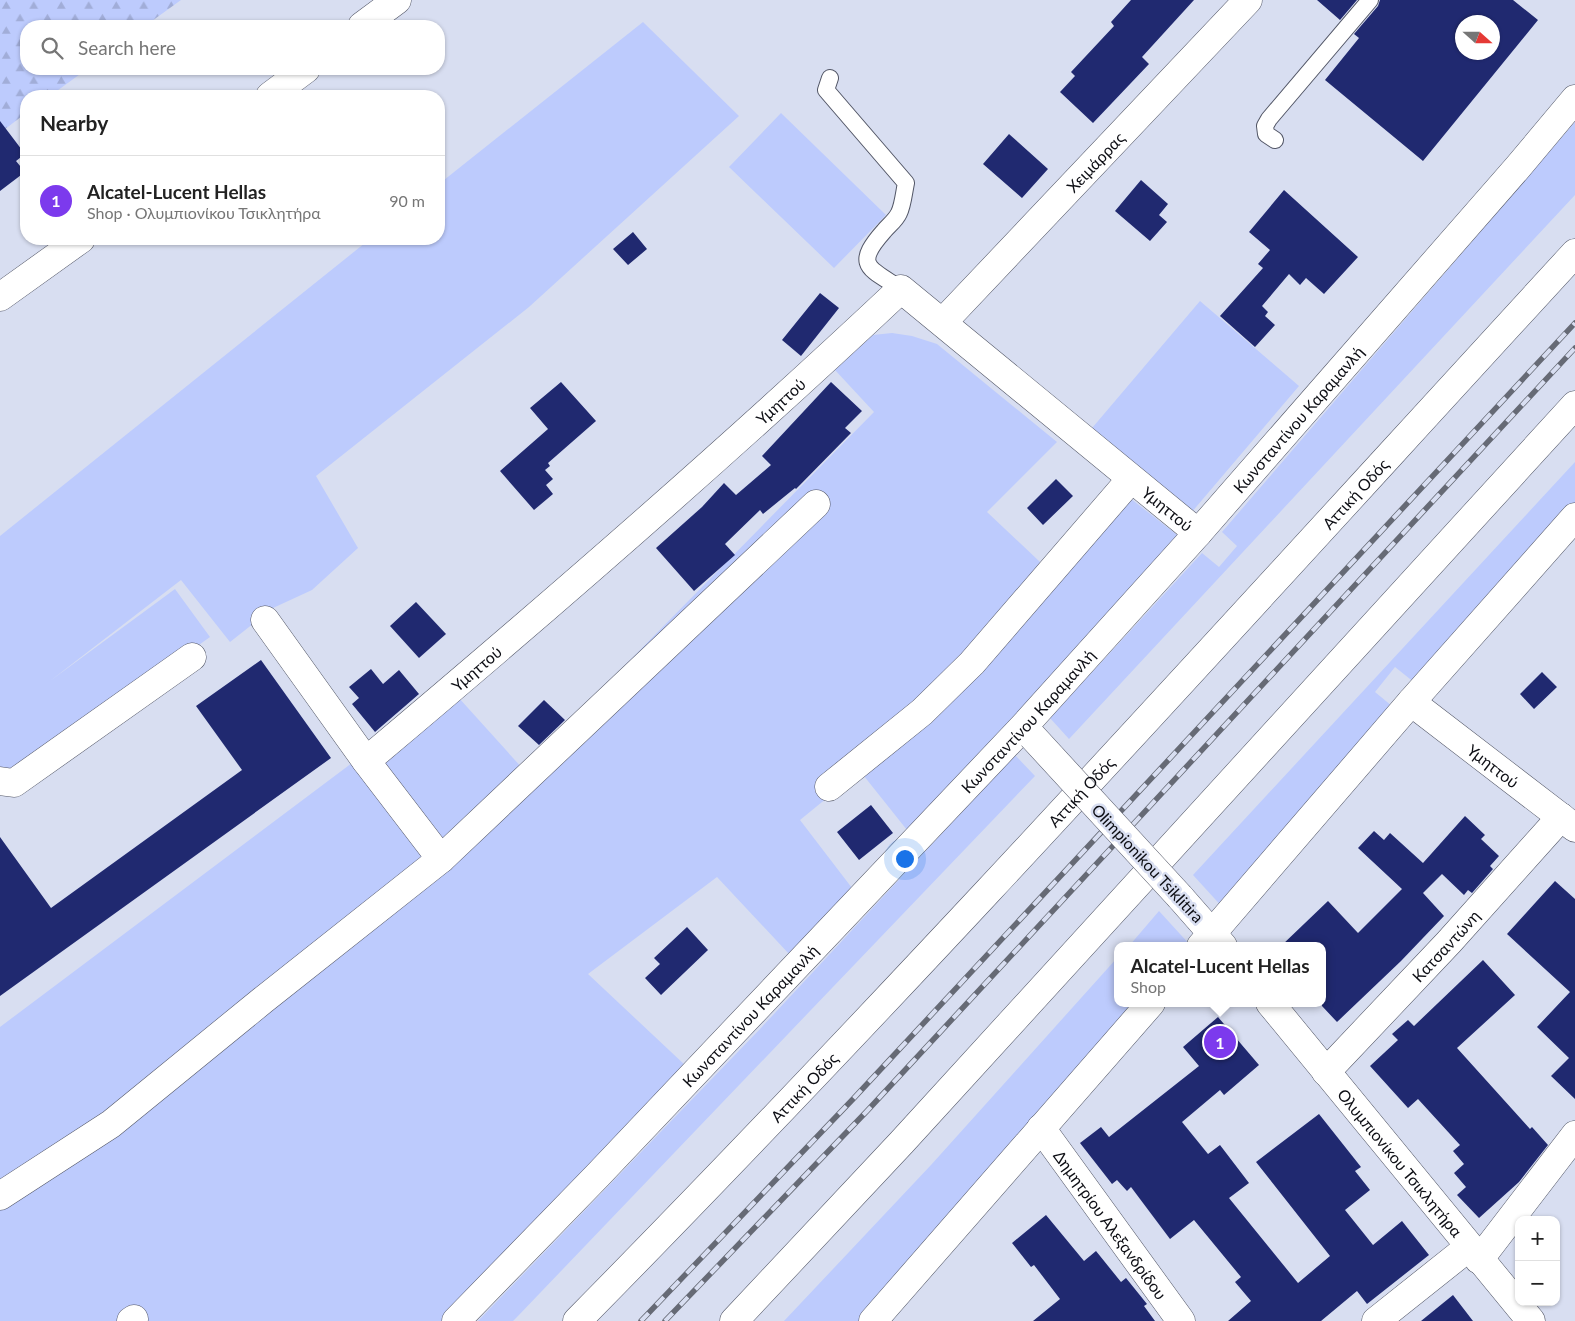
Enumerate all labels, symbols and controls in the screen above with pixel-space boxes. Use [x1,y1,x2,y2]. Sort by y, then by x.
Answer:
north arrow [1455,15,1500,60]
search box [20,20,445,75]
icon: search [38,34,66,62]
text: Search here [78,36,176,59]
text: Nearby [40,110,108,135]
street label: Χειμάρρας [1062,127,1128,195]
text: Alcatel-Lucent Hellas [87,180,266,203]
text: 1 [51,191,61,210]
text: 90 m [389,191,425,210]
text: Shop · Ολυμπιονίκου Τσικλητήρα [87,203,321,222]
street label: Κωνσταντίνου Καραμανλή [1229,342,1367,496]
street label: Υμηττού [752,374,809,428]
street label: Αττική Οδός [1318,454,1392,532]
street label: Υμηττού [1139,482,1197,535]
street label: Υμηττού [447,641,505,695]
street label: Κωνσταντίνου Καραμανλή [957,645,1098,796]
street label: Υμηττού [1464,740,1523,791]
street label: Αττική Οδός [1044,752,1118,830]
street label: Olimpionikou Tsiklitira [1088,800,1208,926]
your location [892,846,918,872]
street label: Κατσαντώνη [1407,906,1483,985]
street label: Κωνσταντίνου Καραμανλή [678,940,821,1090]
popup [1114,942,1326,1007]
text: Alcatel-Lucent Hellas [1130,954,1310,977]
text: Shop [1130,977,1166,996]
pin: 1 [1204,1023,1236,1061]
street label: Αττική Οδός [766,1048,842,1125]
street label: Ολυμπιονίκου Τσικλητήρα [1334,1084,1467,1241]
street label: Δημητρίου Αλεξανδρίδου [1050,1146,1171,1303]
map controls [1515,1216,1560,1306]
button: + [1515,1216,1560,1261]
button: − [1515,1261,1560,1306]

